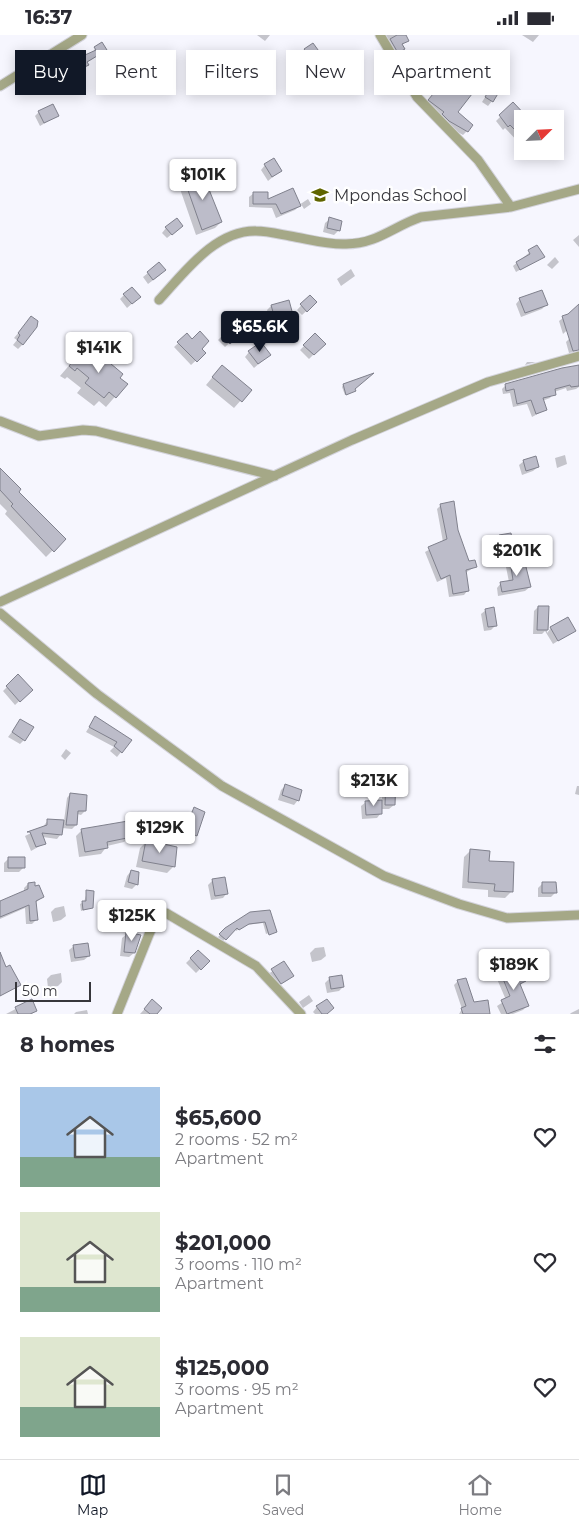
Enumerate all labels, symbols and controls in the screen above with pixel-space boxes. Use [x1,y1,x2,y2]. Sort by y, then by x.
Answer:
text: 16:37 [25,6,72,29]
chip: Buy [15,50,86,95]
chip: Rent [96,50,176,95]
chip: Filters [186,50,276,95]
chip: New [286,50,364,95]
chip: Apartment [374,50,510,95]
north arrow [514,110,564,160]
map controls [514,110,564,160]
pin: $101K [168,159,238,201]
text: $101K [180,165,226,184]
school or university icon: Mpondas School [310,185,330,205]
place label: Mpondas School [334,186,467,205]
pin: $65.6K [219,311,301,353]
text: $65.6K [232,317,288,336]
pin: $141K [64,331,134,374]
text: $141K [76,338,122,357]
pin: $201K [482,535,552,577]
text: $201K [493,541,541,560]
pin: $213K [339,765,409,807]
text: $213K [350,771,398,790]
pin: $129K [125,811,195,854]
text: $129K [136,818,184,837]
pin: $125K [97,899,167,942]
text: $125K [108,906,156,925]
pin: $189K [479,949,549,991]
text: $189K [490,955,538,974]
scale bar [15,979,91,1002]
text: 50 m [22,982,58,1000]
icon: filters [531,1030,559,1058]
text: 8 homes [20,1032,115,1057]
text: $65,600 [175,1105,261,1130]
icon: home [60,1107,120,1167]
icon: heart [531,1123,559,1151]
text: 2 rooms · 52 m² [175,1130,298,1149]
text: Apartment [175,1149,264,1168]
text: $201,000 [175,1230,271,1255]
icon: home [60,1232,120,1292]
icon: heart [531,1248,559,1276]
text: 3 rooms · 110 m² [175,1255,302,1274]
text: Apartment [175,1274,264,1293]
text: $125,000 [175,1355,269,1380]
icon: home [60,1357,120,1417]
icon: heart [531,1373,559,1401]
text: 3 rooms · 95 m² [175,1380,299,1399]
text: Apartment [175,1399,264,1418]
tab: Map [77,1471,108,1519]
tab: Saved [262,1471,304,1519]
tab: Home [458,1471,502,1519]

